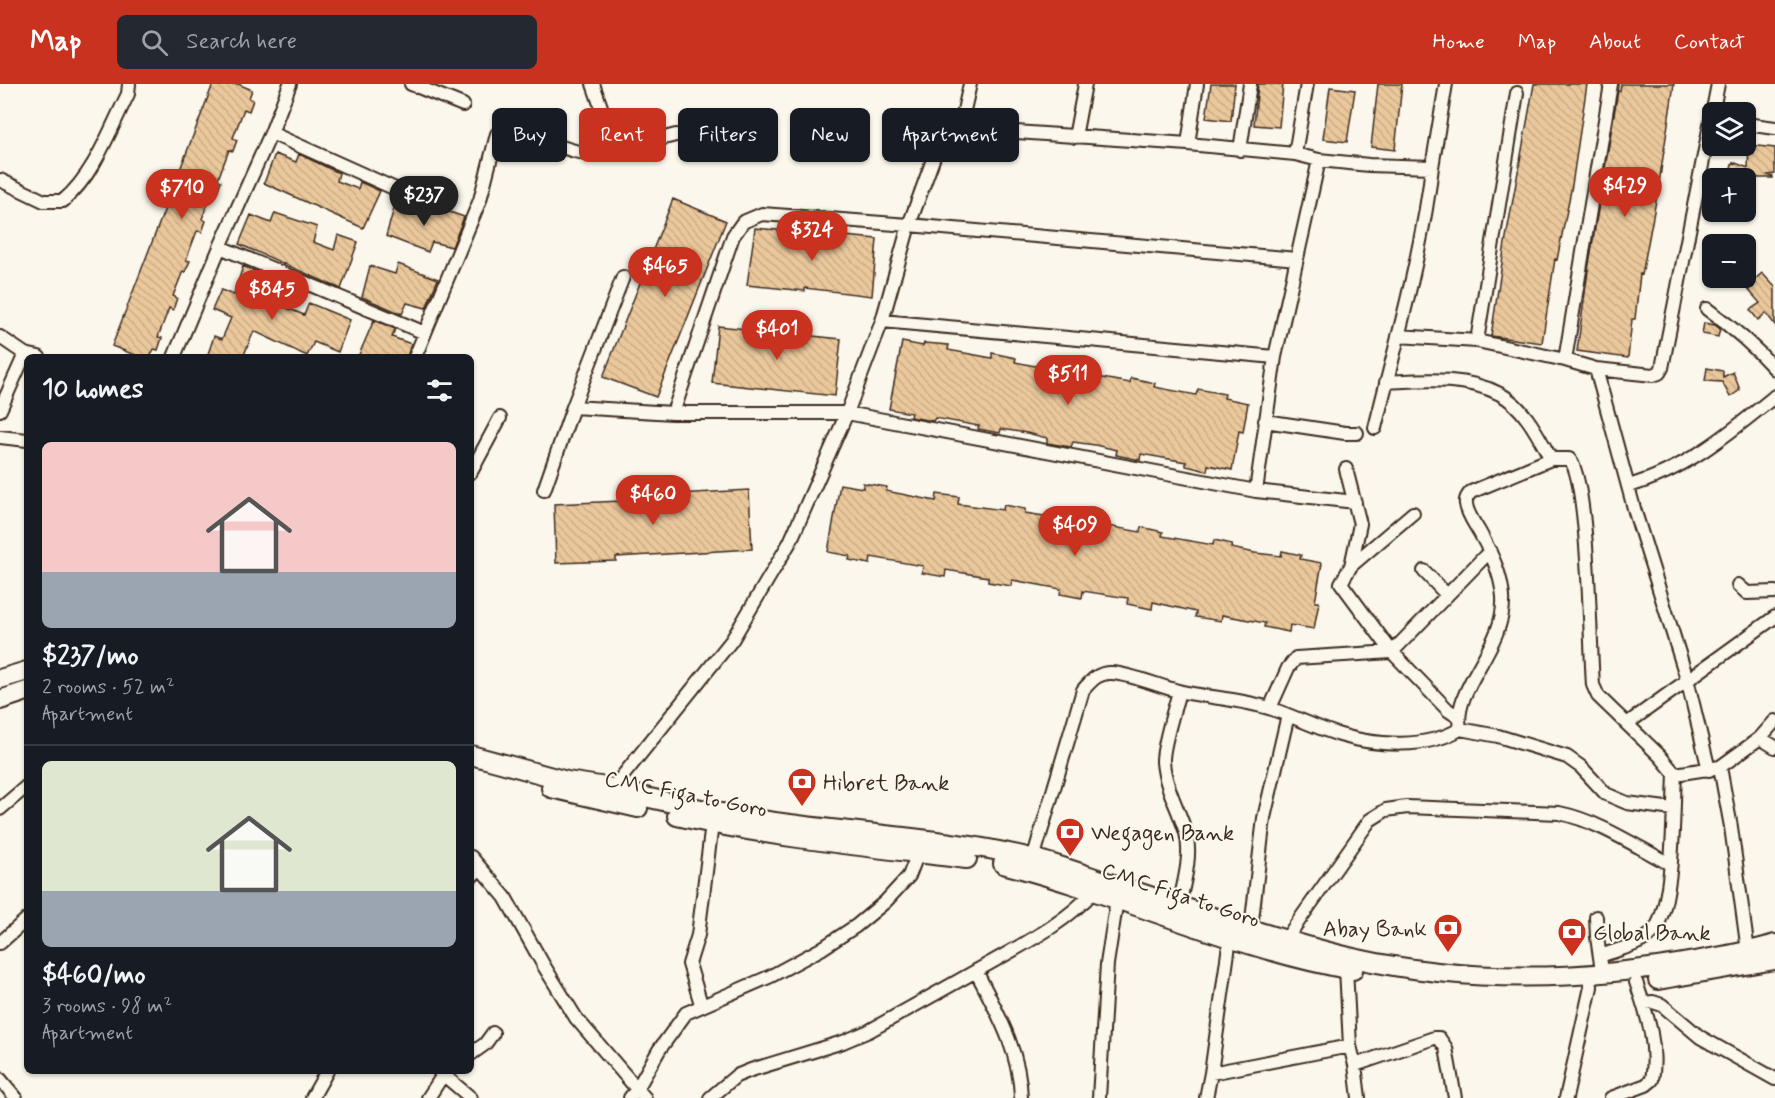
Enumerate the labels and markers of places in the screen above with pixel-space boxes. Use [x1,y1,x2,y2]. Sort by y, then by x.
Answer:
pin: $429 [1589,167,1661,218]
pin: $710 [146,169,218,220]
pin: $237 [388,176,460,227]
pin: $324 [776,211,848,262]
pin: $465 [629,247,701,298]
pin: $845 [236,270,308,321]
pin: $401 [741,310,813,361]
pin: $511 [1032,355,1104,406]
pin: $460 [617,475,689,526]
pin: $409 [1039,506,1111,557]
bank icon: Hibret Bank [786,766,818,808]
place label: Hibret Bank [823,770,949,798]
bank icon: Wegagen Bank [1054,816,1086,858]
place label: Wegagen Bank [1091,820,1234,851]
bank icon: Abay Bank [1432,912,1464,954]
place label: Abay Bank [1323,916,1427,944]
bank icon: Global Bank [1556,916,1588,958]
place label: Global Bank [1593,920,1711,948]

